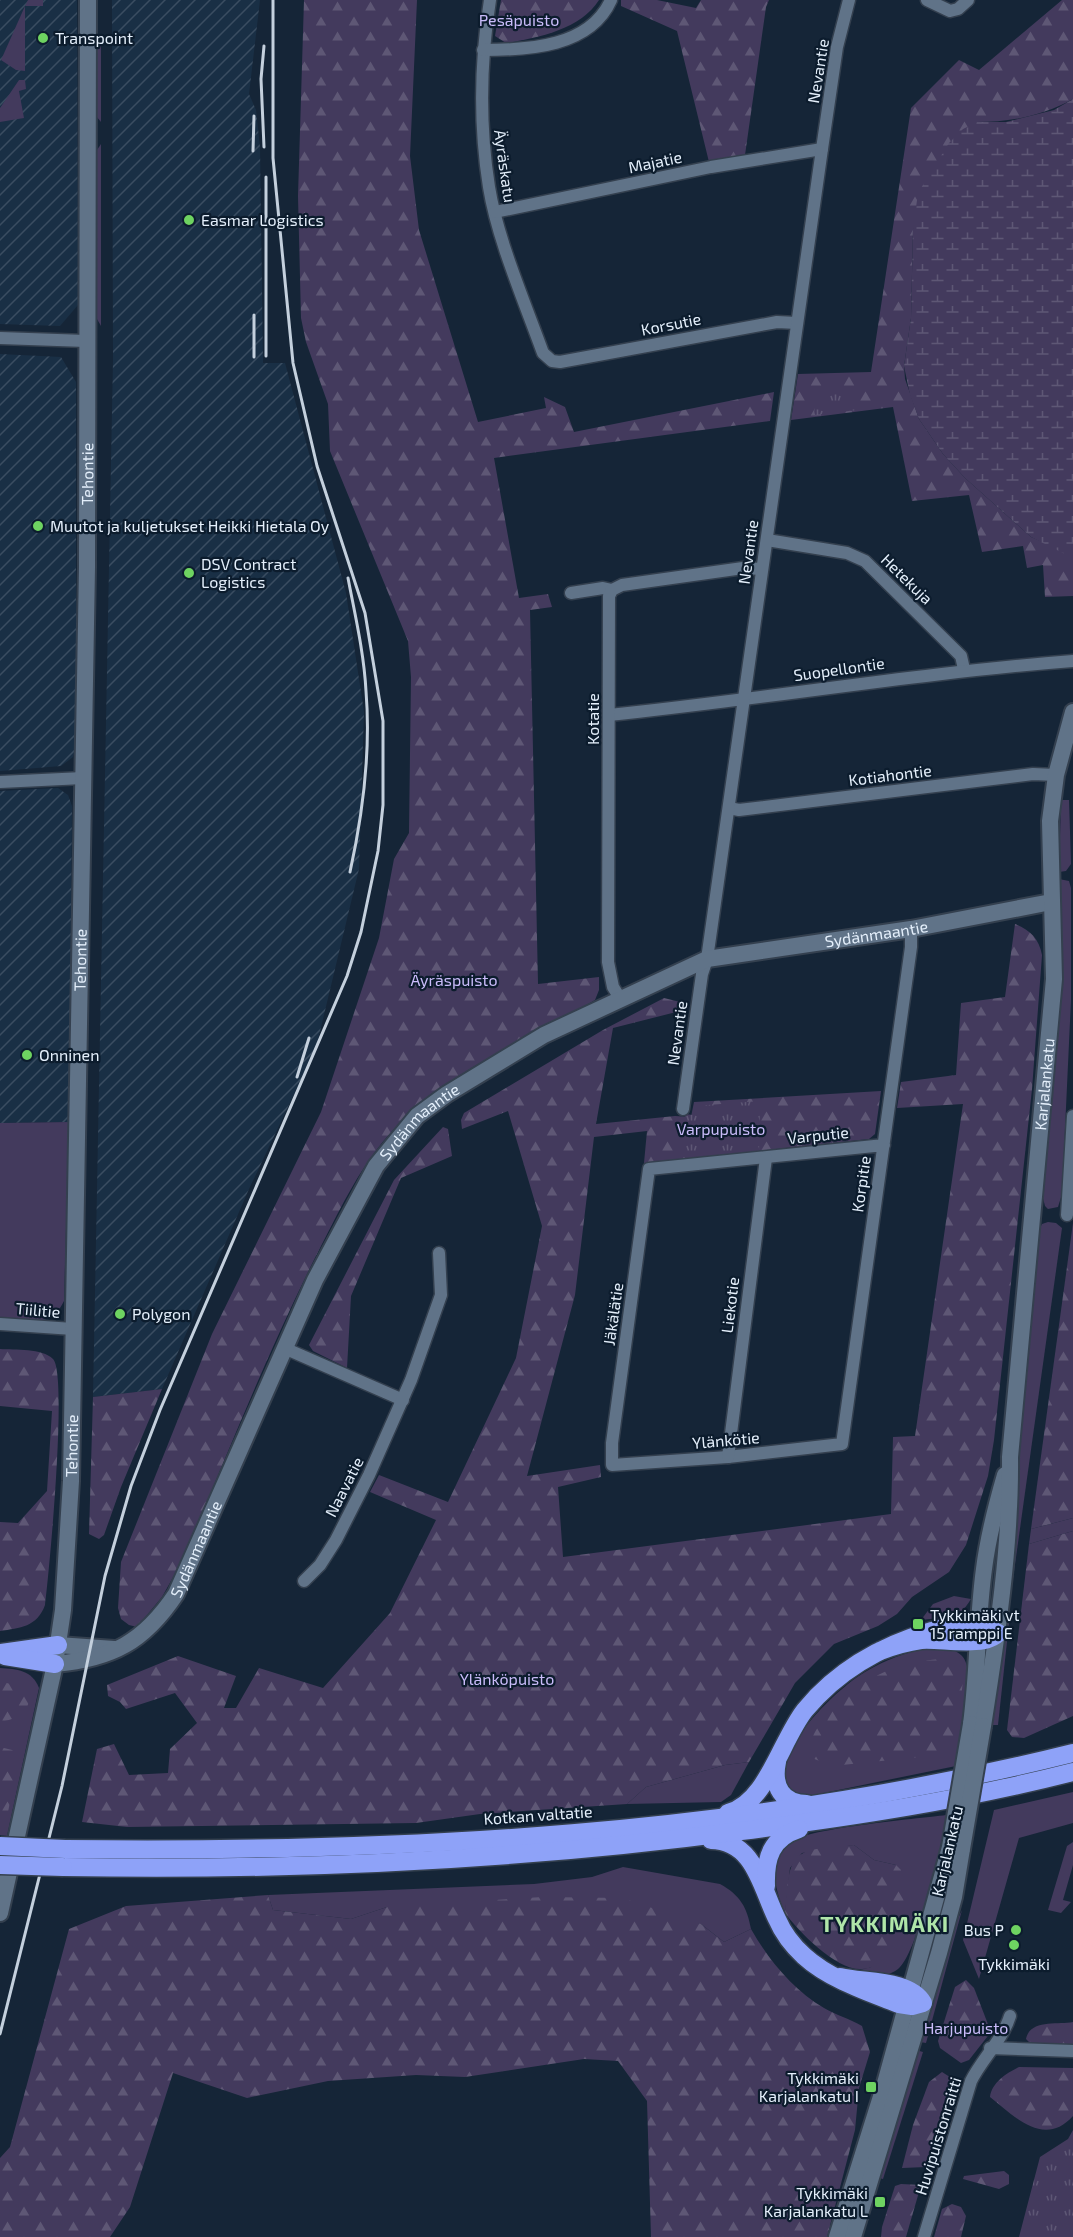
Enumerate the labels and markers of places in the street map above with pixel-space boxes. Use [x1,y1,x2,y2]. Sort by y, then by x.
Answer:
place label: Transpoint [55,28,133,47]
marker: Transpoint [36,31,50,45]
place label: Easmar Logistics [201,210,324,229]
marker: Easmar Logistics [182,213,196,227]
place label: Muutot ja kuljetukset Heikki Hietala Oy [50,516,330,536]
marker: Muutot ja kuljetukset Heikki Hietala Oy [31,519,45,533]
place label: DSV Contract Logistics [201,554,296,591]
marker: DSV Contract Logistics [182,566,196,580]
place label: Onninen [39,1045,99,1064]
marker: Onninen [20,1048,34,1062]
place label: Polygon [132,1304,190,1323]
marker: Polygon [113,1307,127,1321]
place label: Tykkimäki vt 15 ramppi E [930,1605,1020,1642]
marker: Tykkimäki vt 15 ramppi E [911,1617,925,1631]
place label: Bus P [964,1920,1004,1939]
marker: Bus P [1009,1923,1023,1937]
marker: Tykkimäki [1007,1938,1021,1952]
place label: Tykkimäki [978,1954,1050,1973]
place label: Tykkimäki Karjalankatu I [759,2068,859,2106]
marker: Tykkimäki Karjalankatu I [864,2080,878,2094]
place label: Tykkimäki Karjalankatu L [764,2183,868,2221]
marker: Tykkimäki Karjalankatu L [873,2195,887,2209]

